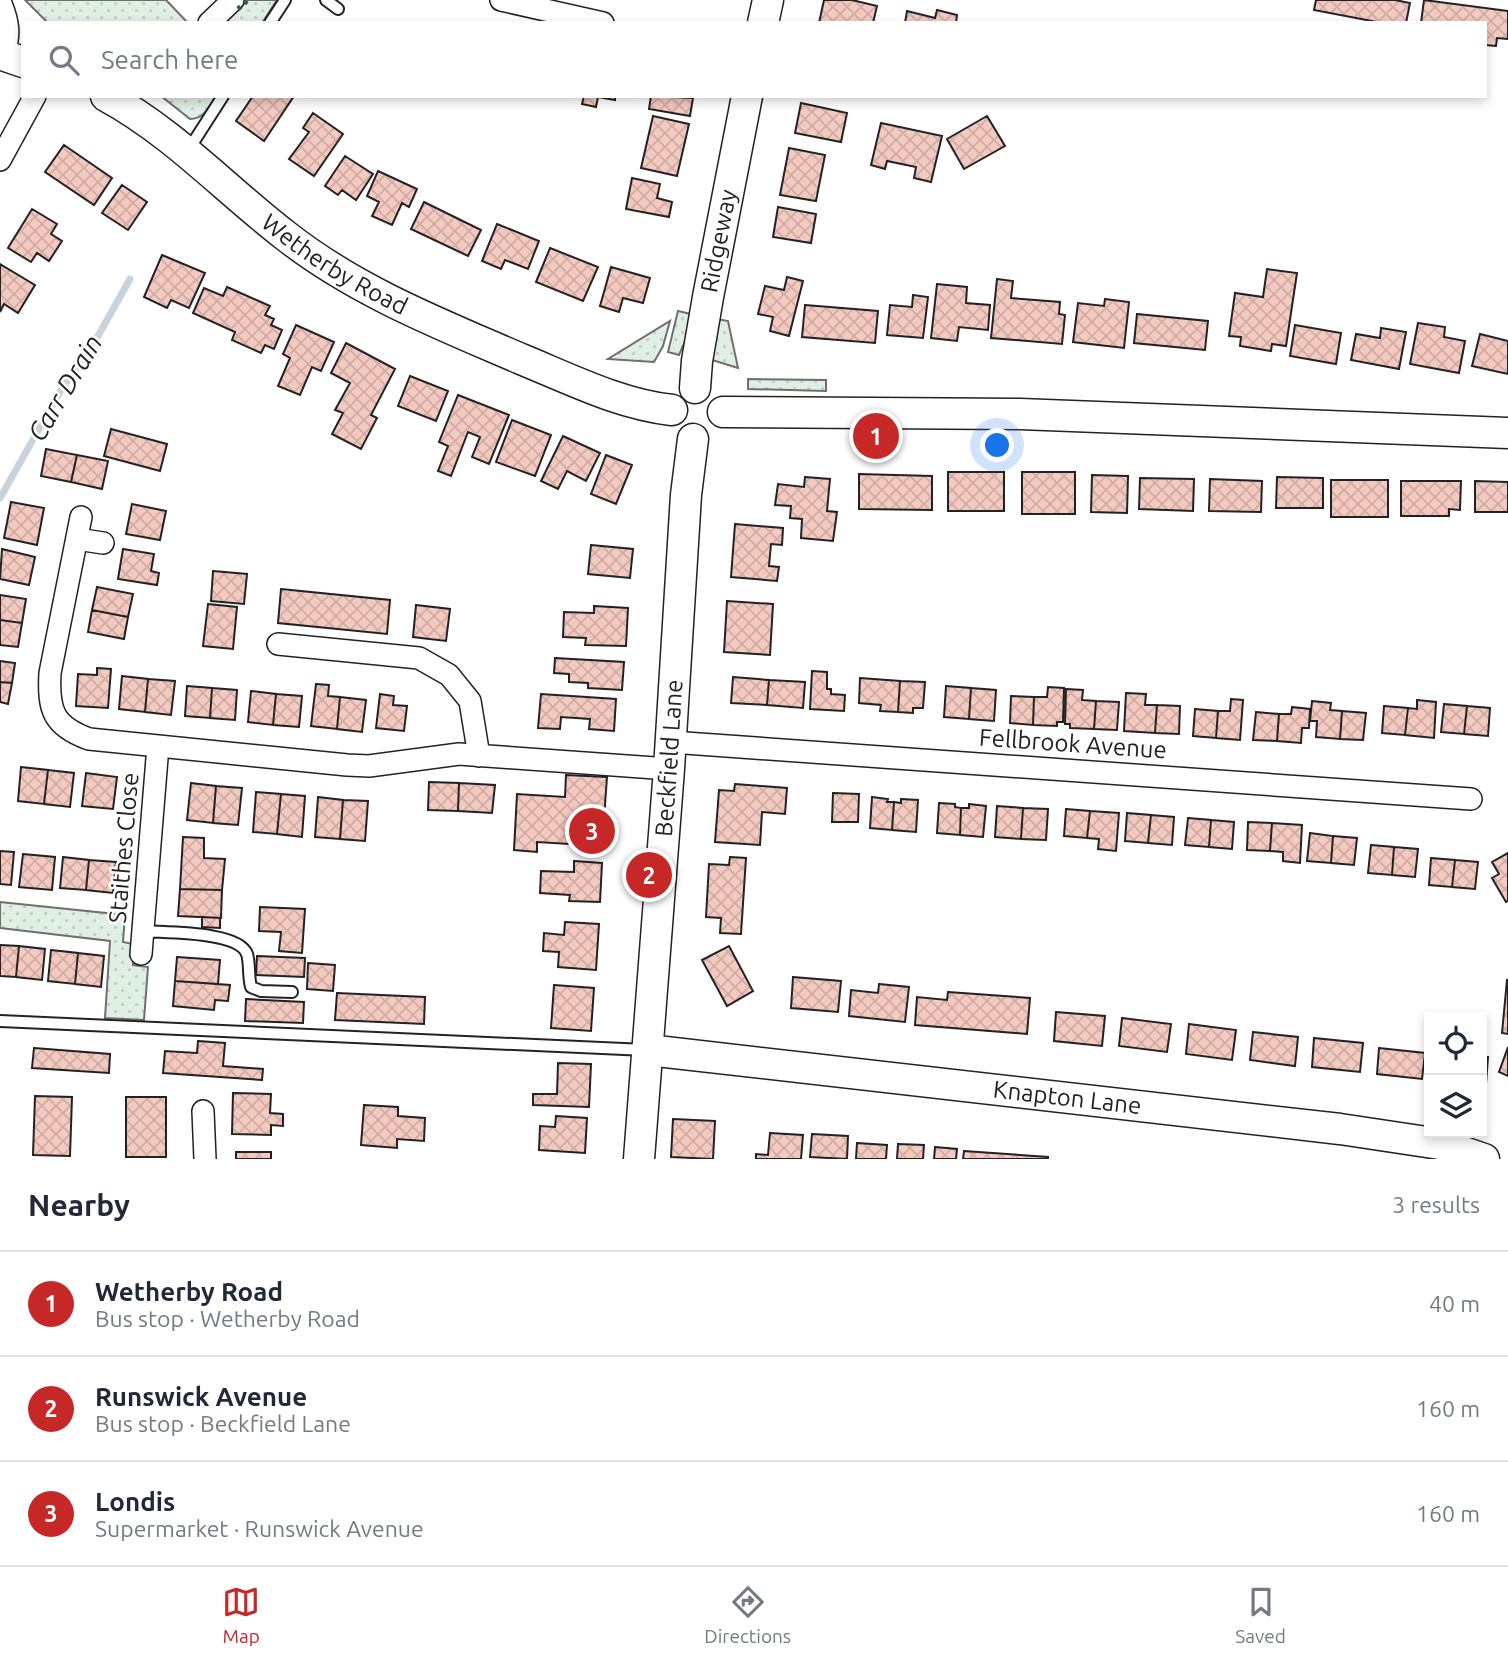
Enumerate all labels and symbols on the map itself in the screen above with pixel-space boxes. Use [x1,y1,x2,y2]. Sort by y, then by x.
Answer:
street label: Ridgeway [695,187,742,295]
street label: Wetherby Road [257,208,412,320]
water label: Carr Drain [22,329,108,446]
pin: 1 [853,410,899,462]
your location [980,428,1014,462]
street label: Beckfield Lane [650,679,688,838]
street label: Fellbrook Avenue [978,723,1168,764]
street label: Staithes Close [103,771,144,924]
pin: 3 [569,805,615,857]
pin: 2 [626,849,672,901]
street label: Knapton Lane [992,1076,1143,1119]

